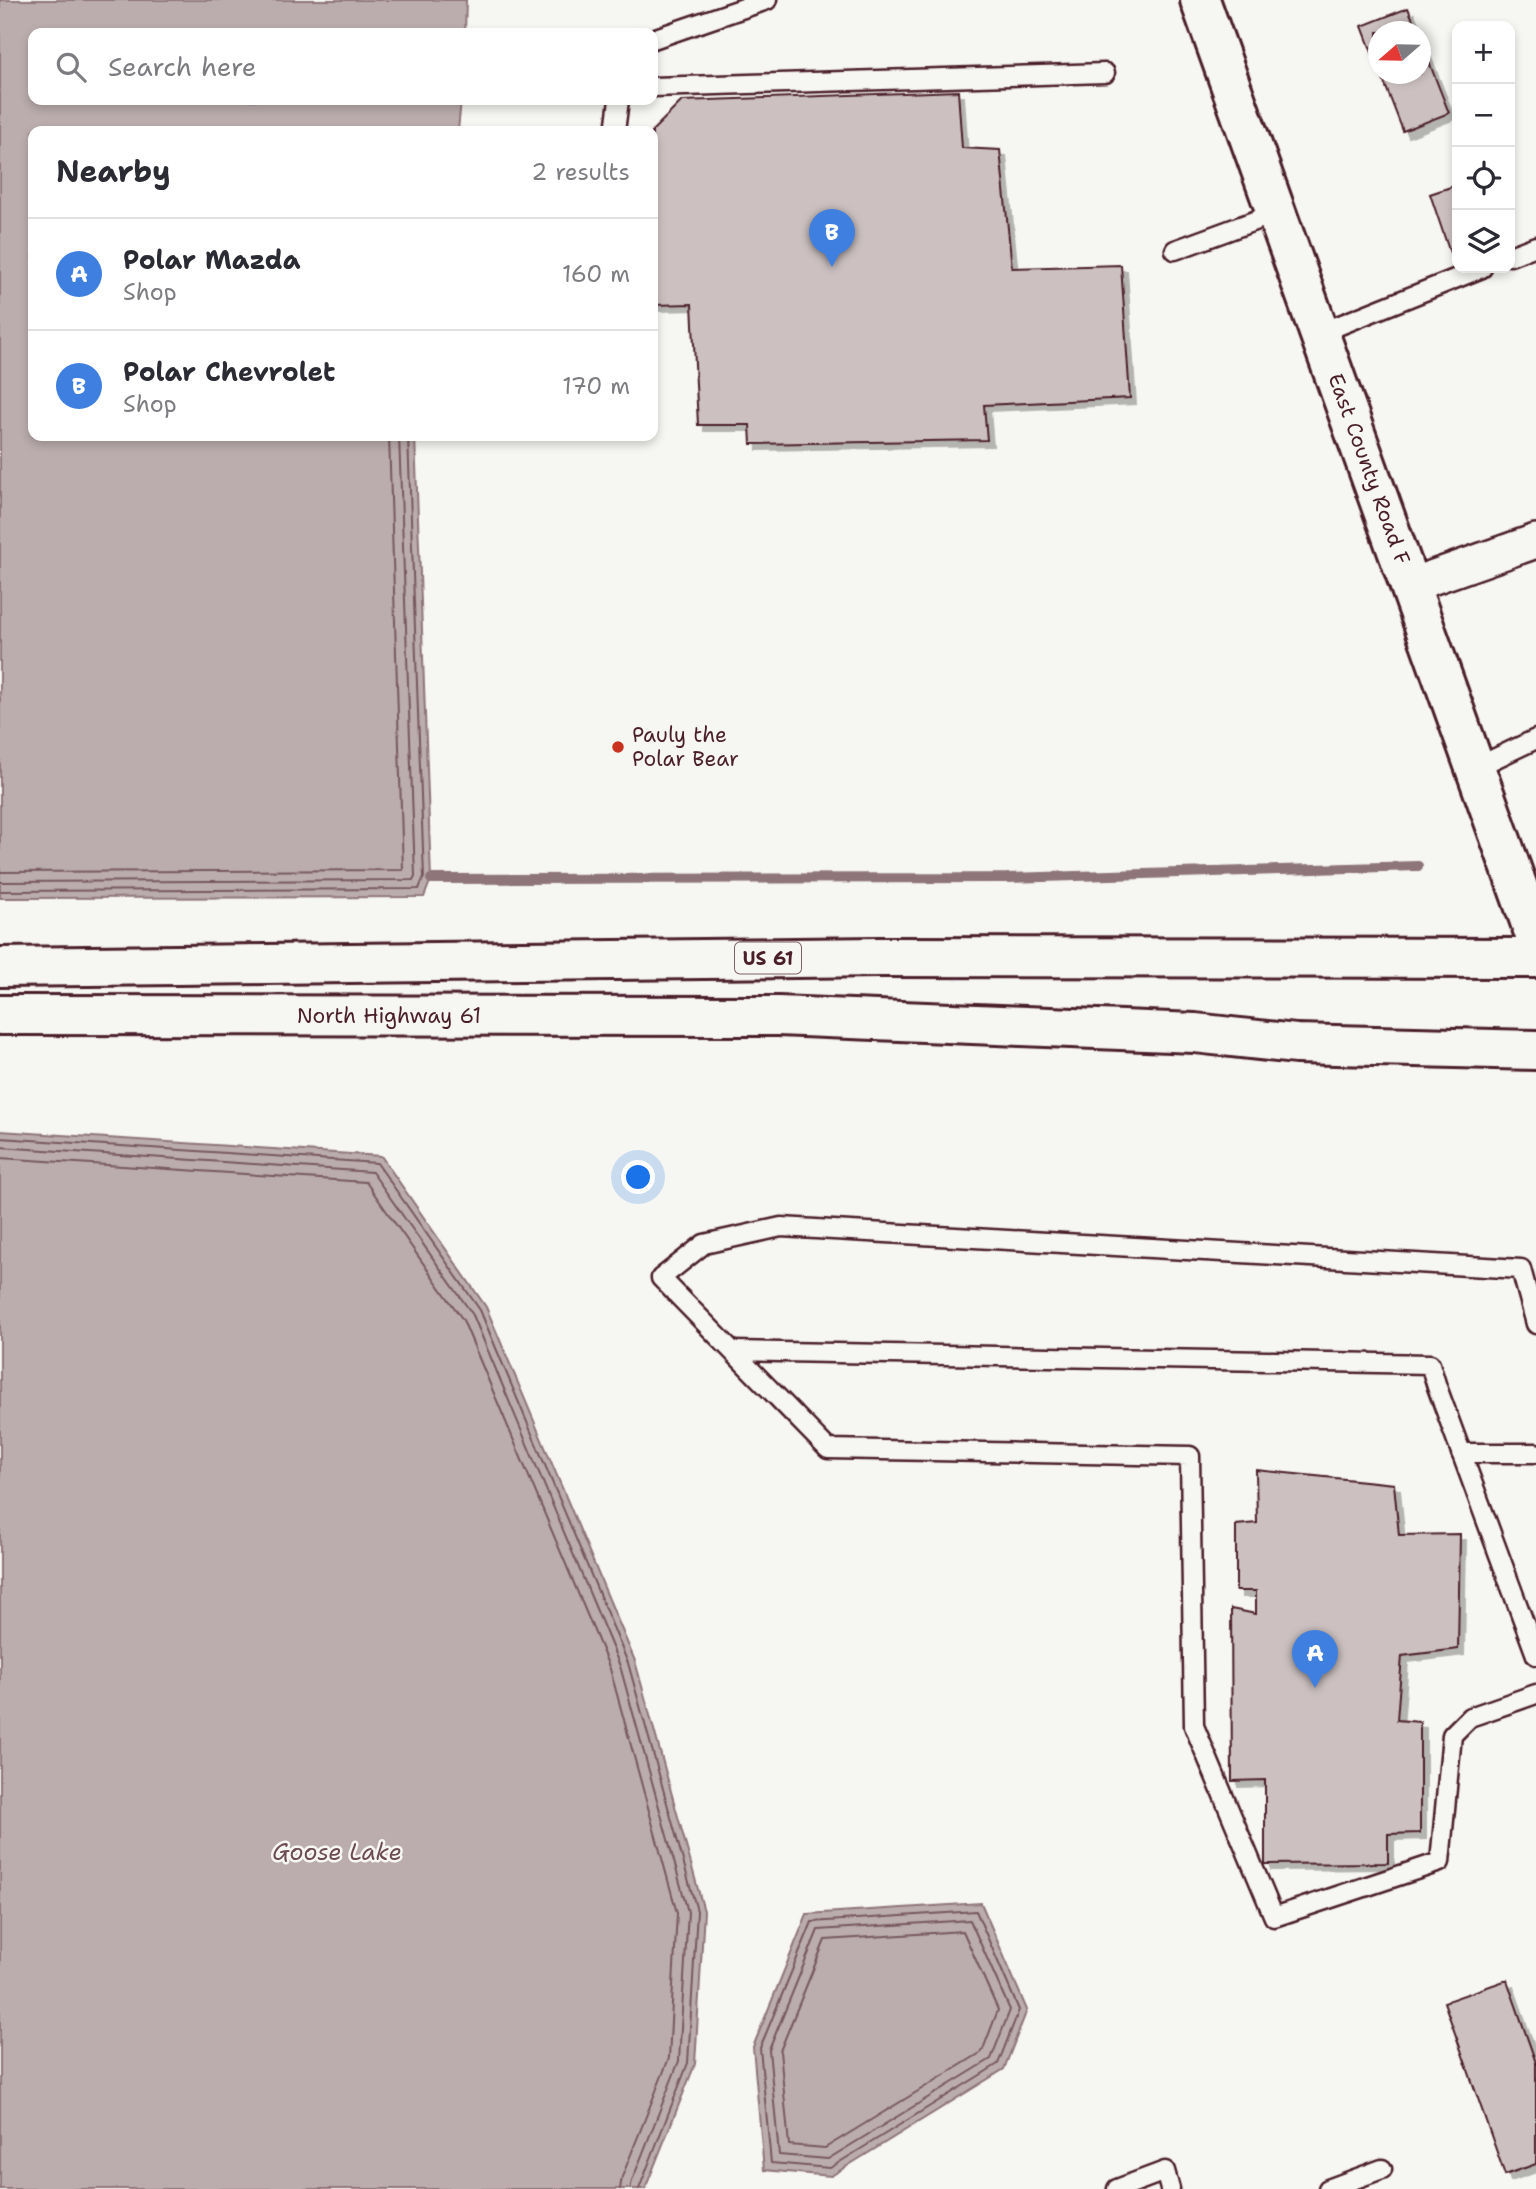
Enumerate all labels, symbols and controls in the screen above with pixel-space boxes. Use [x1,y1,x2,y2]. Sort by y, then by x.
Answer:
north arrow [1368,21,1431,84]
map controls [1452,21,1515,273]
button: + [1452,21,1515,84]
search box [28,28,658,105]
icon: search [52,48,90,86]
text: Search here [108,49,257,84]
button: − [1452,84,1515,147]
button: locate [1452,147,1515,210]
text: Nearby [56,151,171,192]
text: 2 results [531,157,630,187]
pin: B [809,209,855,267]
button: layers [1452,210,1515,273]
text: Polar Mazda [123,242,301,277]
text: A [70,259,88,289]
text: 160 m [562,259,630,289]
text: Shop [123,277,177,307]
text: Polar Chevrolet [123,354,335,389]
street label: East County Road F [1321,369,1417,569]
text: B [72,371,86,401]
text: 170 m [562,371,630,401]
text: Shop [123,389,177,419]
place label: Pauly the Polar Bear [632,721,739,773]
marker: Pauly the Polar Bear [610,739,626,755]
road number: US 61 [735,942,801,974]
street label: North Highway 61 [297,1002,481,1030]
your location [621,1160,655,1194]
pin: A [1292,1630,1338,1688]
water label: Goose Lake [272,1837,402,1867]

